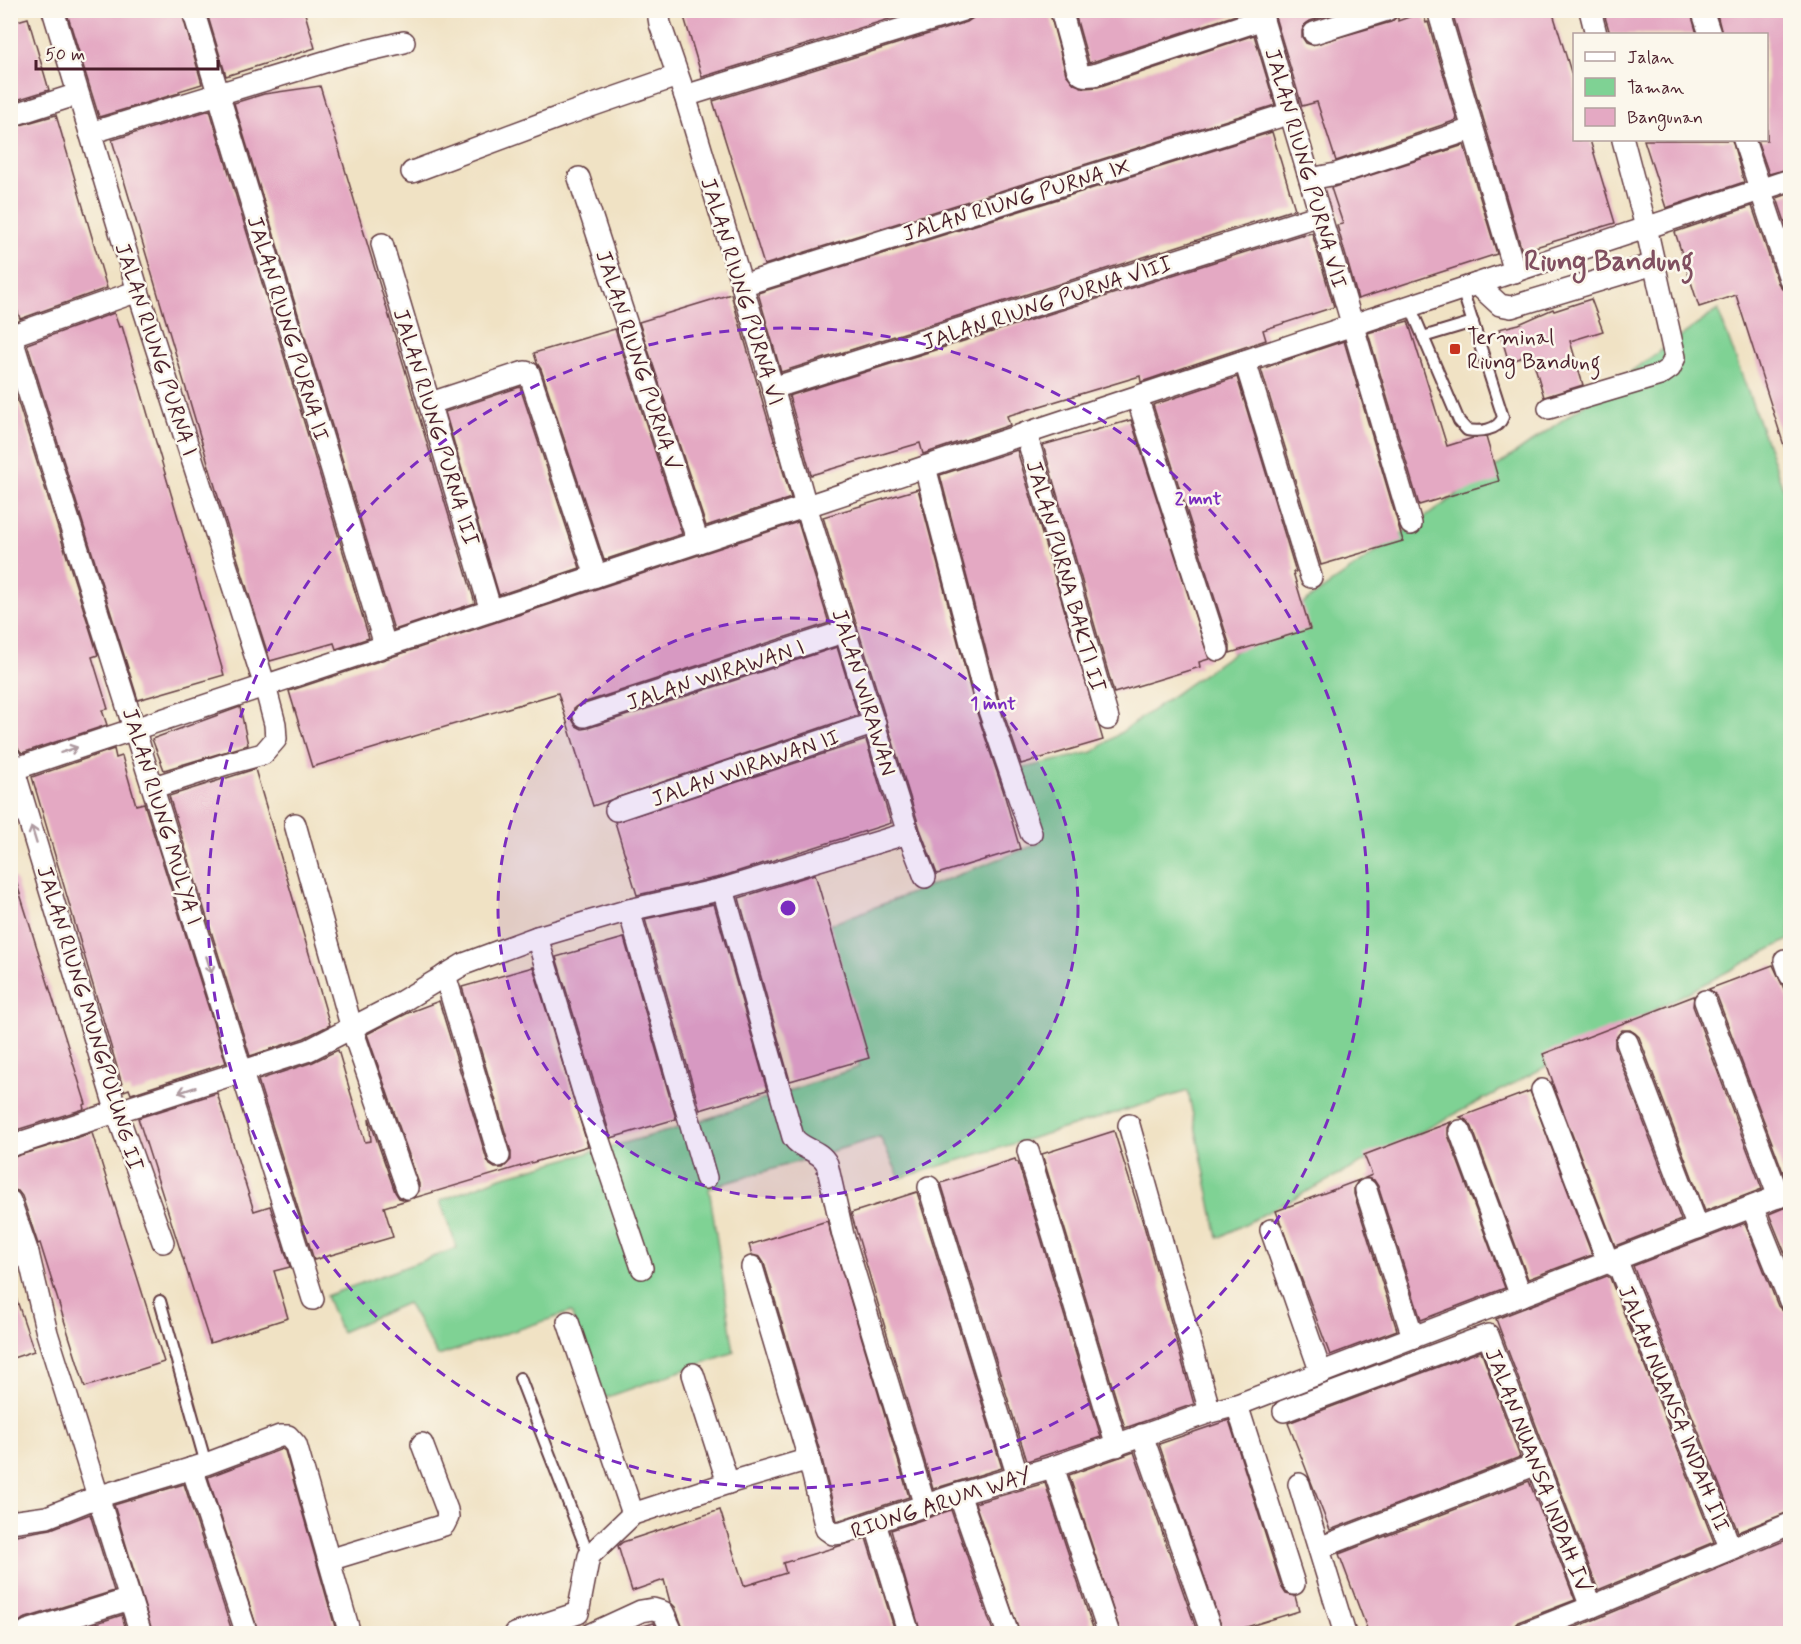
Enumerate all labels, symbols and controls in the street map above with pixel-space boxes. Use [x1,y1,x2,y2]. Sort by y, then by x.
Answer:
scale bar [36,33,218,71]
legend [1573,33,1768,141]
text: 50 m [45,43,85,67]
street label: JALAN RIUNG PURNA VII [1257,45,1353,292]
text: Jalan [1627,46,1674,70]
text: Taman [1627,76,1684,100]
text: Bangunan [1627,106,1703,131]
street label: JALAN RIUNG PURNA IX [899,153,1134,249]
street label: JALAN RIUNG PURNA VI [693,174,789,409]
street label: JALAN RIUNG PURNA II [239,213,335,445]
street label: JALAN RIUNG PURNA I [107,240,203,460]
district label: Riung Bandung [1524,244,1694,284]
street label: JALAN RIUNG PURNA V [588,247,686,474]
street label: JALAN RIUNG PURNA VIII [919,250,1176,358]
street label: JALAN RIUNG PURNA III [386,305,485,550]
place label: Terminal Riung Bandung [1467,324,1600,380]
marker: Terminal Riung Bandung [1448,342,1462,356]
street label: JALAN PURNA BAKTI II [1019,458,1112,696]
text: 2 mnt [1175,487,1222,511]
street label: JALAN WIRAWAN [824,606,902,779]
street label: JALAN WIRAWAN I [623,634,808,718]
text: 1 mnt [970,692,1016,716]
street label: JALAN RIUNG MULYA I [115,705,207,929]
street label: JALAN WIRAWAN II [648,724,843,814]
one-way arrow [60,744,78,755]
one-way arrow [28,826,39,845]
street label: JALAN RIUNG MUNGPULUNG II [29,863,149,1175]
centre of rings [778,898,798,918]
one-way arrow [204,955,215,974]
one-way arrow [178,1086,197,1097]
street label: JALAN NUANSA INDAH III [1611,1282,1735,1536]
street label: JALAN NUANSA INDAH IV [1478,1345,1597,1597]
street label: RIUNG ARUM WAY [848,1461,1036,1546]

